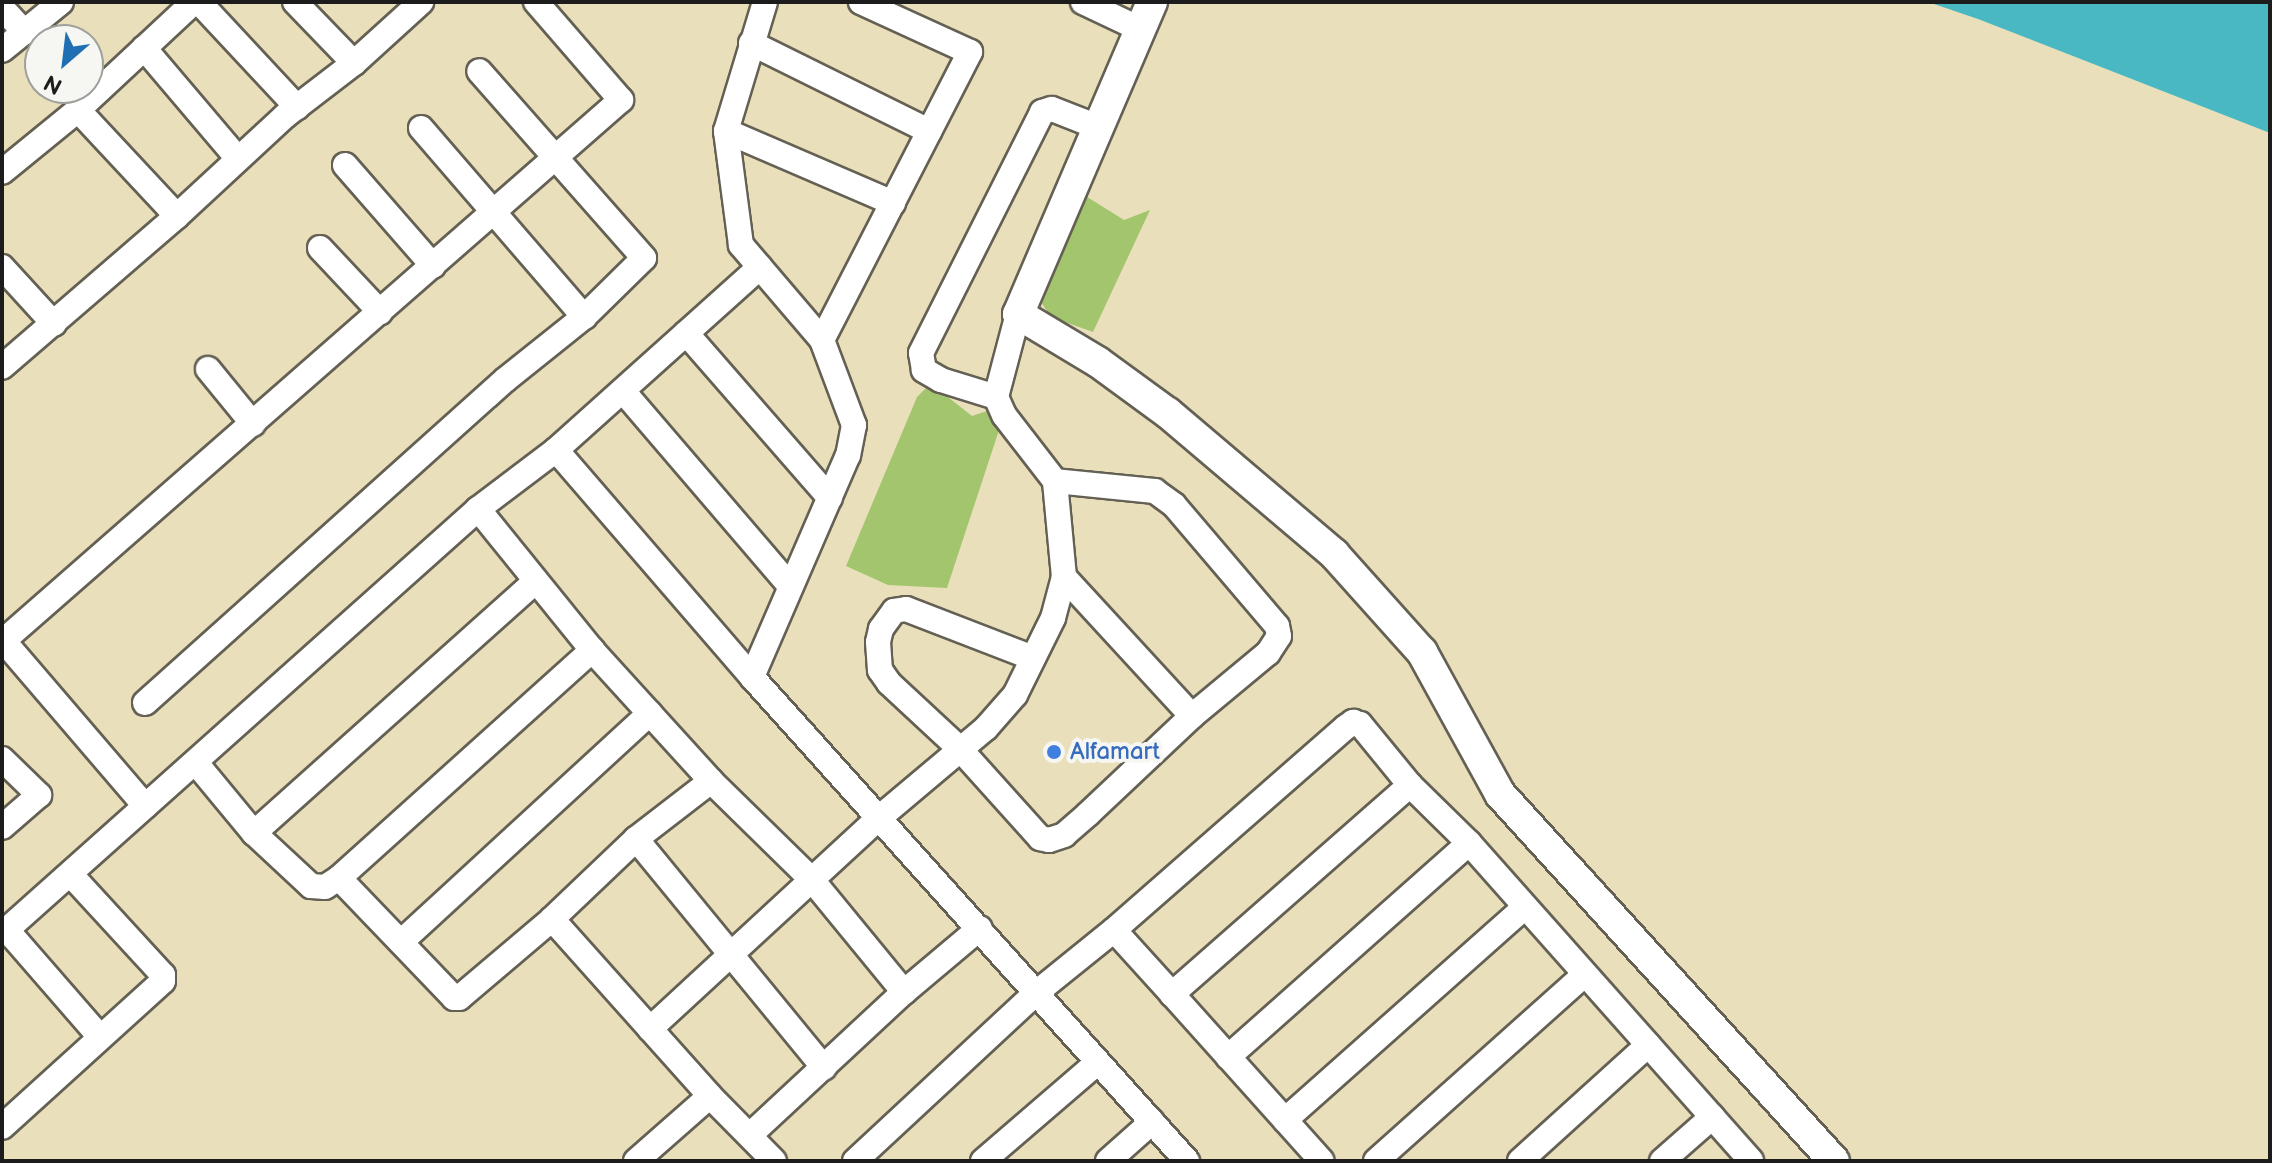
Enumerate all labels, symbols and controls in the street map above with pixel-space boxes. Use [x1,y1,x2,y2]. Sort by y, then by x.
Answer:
north arrow [24,24,104,104]
text: N [40,68,67,100]
place label: Alfamart [1070,738,1160,766]
marker: Alfamart [1045,743,1063,761]

